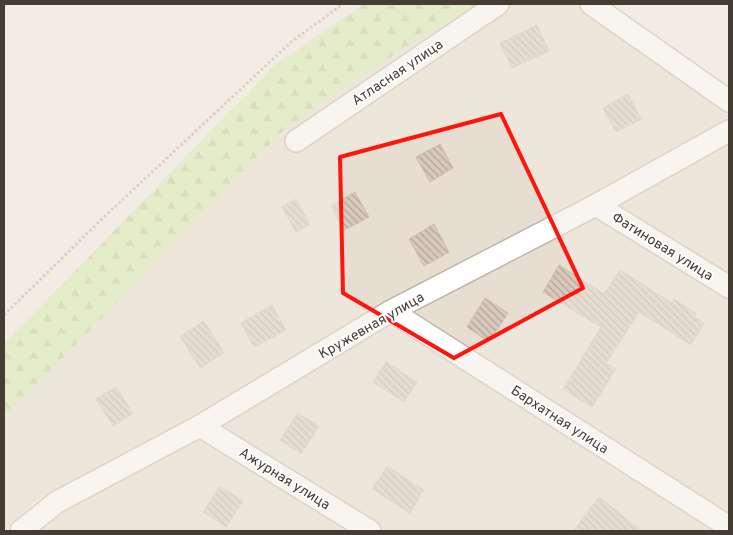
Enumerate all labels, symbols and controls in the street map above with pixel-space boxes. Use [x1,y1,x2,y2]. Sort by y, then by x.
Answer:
street label: Атласная улица [349,37,447,110]
street label: Фатиновая улица [608,209,716,285]
street label: Кружевная улица [316,289,428,363]
street label: Бархатная улица [507,382,611,458]
street label: Ажурная улица [236,444,333,514]

